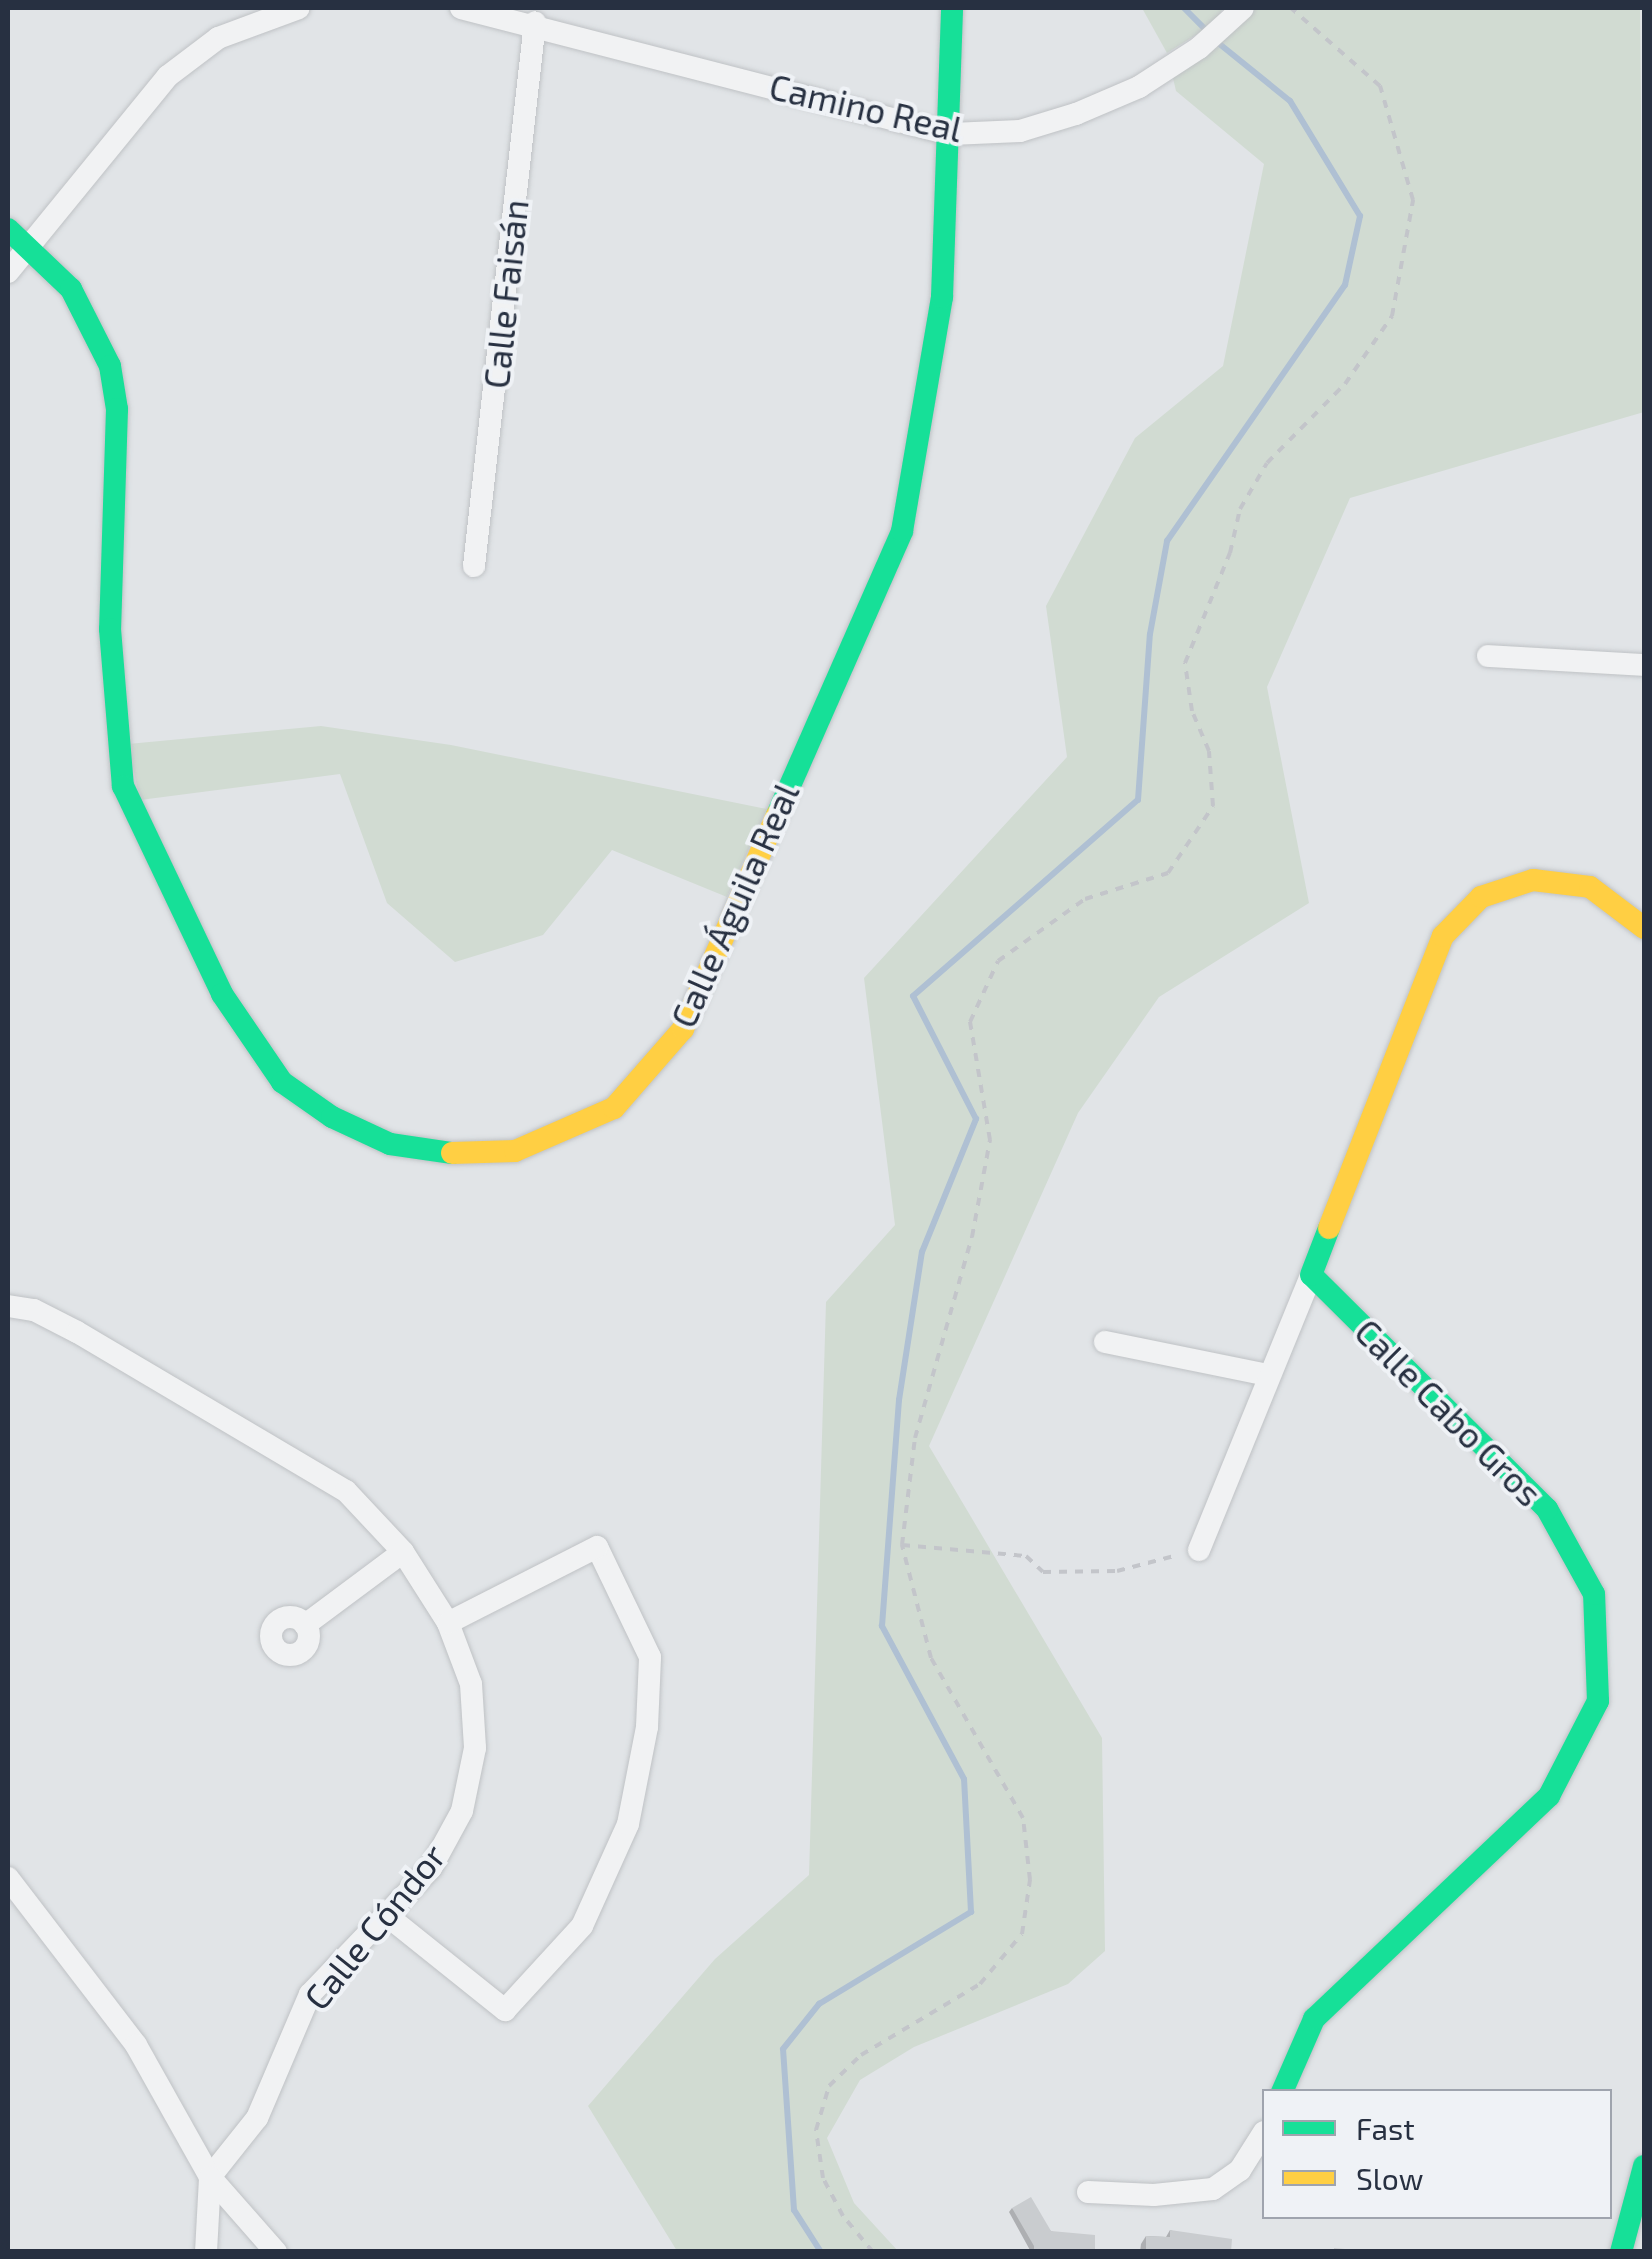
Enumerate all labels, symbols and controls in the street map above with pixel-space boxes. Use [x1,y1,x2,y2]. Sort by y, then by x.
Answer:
street label: Camino Real [766,64,966,150]
street label: Calle Faisán [474,197,536,391]
street label: Calle Águila Real [661,776,807,1034]
street label: Calle Cabo Gros [1347,1310,1551,1514]
street label: Calle Cóndor [295,1835,453,2017]
legend [1262,2089,1612,2219]
text: Fast [1356,2110,1415,2146]
text: Slow [1356,2160,1423,2196]

